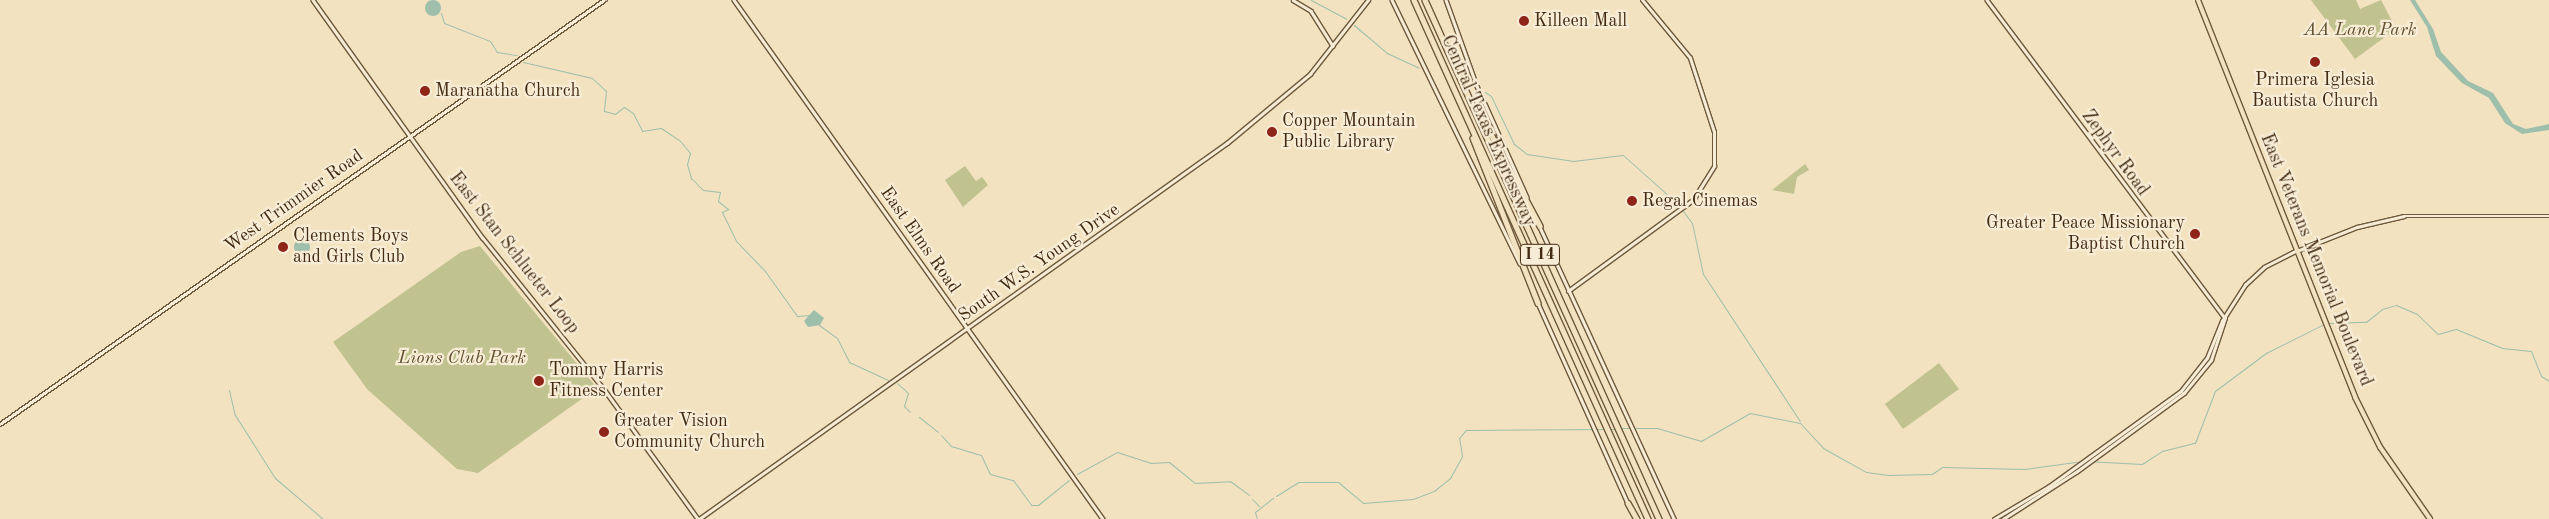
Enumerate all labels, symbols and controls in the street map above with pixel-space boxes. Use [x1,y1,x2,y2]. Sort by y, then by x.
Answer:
place label: Killeen Mall [1534,10,1627,32]
marker: Killeen Mall [1518,15,1530,27]
park label: AA Lane Park [2303,19,2417,41]
street label: Central Texas Expressway [1436,32,1540,230]
marker: Primera Iglesia Bautista Church [2309,56,2321,68]
place label: Primera Iglesia Bautista Church [2252,70,2378,112]
place label: Maranatha Church [435,80,580,102]
marker: Maranatha Church [419,85,431,97]
street label: Zephyr Road [2077,106,2153,200]
place label: Copper Mountain Public Library [1282,111,1415,154]
marker: Copper Mountain Public Library [1266,126,1278,138]
street label: East Veterans Memorial Boulevard [2255,130,2377,390]
street label: West Trimmier Road [221,145,367,257]
street label: East Stan Schlueter Loop [444,168,584,338]
street label: East Elms Road [875,183,965,297]
place label: Regal Cinemas [1642,190,1758,212]
marker: Regal Cinemas [1626,195,1638,207]
street label: South W.S. Young Drive [954,199,1124,327]
place label: Greater Peace Missionary Baptist Church [1986,213,2185,255]
place label: Clements Boys and Girls Club [293,226,408,268]
marker: Greater Peace Missionary Baptist Church [2189,228,2201,240]
marker: Clements Boys and Girls Club [277,241,289,253]
road number: I 14 [1519,242,1561,268]
park label: Lions Club Park [398,347,526,369]
place label: Tommy Harris Fitness Center [549,360,663,402]
marker: Tommy Harris Fitness Center [533,375,545,387]
place label: Greater Vision Community Church [614,411,765,454]
marker: Greater Vision Community Church [598,426,610,438]

